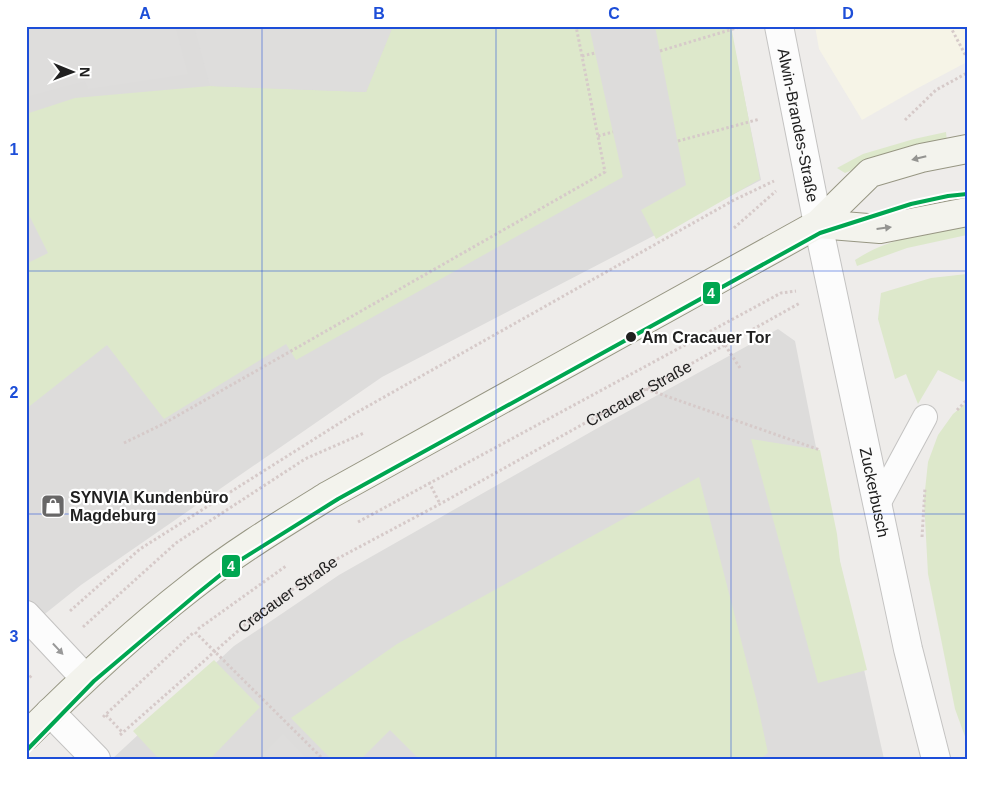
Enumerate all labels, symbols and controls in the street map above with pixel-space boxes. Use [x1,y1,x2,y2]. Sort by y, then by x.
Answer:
text: A [139,5,151,22]
text: B [373,5,385,22]
text: C [608,5,620,22]
text: D [842,5,854,22]
street label: Alwin-Brandes-Straße [775,47,822,204]
north arrow [48,48,98,98]
text: N [77,67,93,77]
text: 1 [10,141,19,158]
one-way arrow [911,155,926,163]
one-way arrow [876,224,892,232]
line badge: 4 [702,281,721,305]
text: 4 [707,285,715,301]
place label: Am Cracauer Tor [642,329,771,346]
marker: Am Cracauer Tor [624,330,638,344]
street label: Cracauer Straße [583,357,694,429]
text: 2 [10,384,19,401]
street label: Zuckerbusch [857,446,893,539]
place label: SYNVIA Kundenbüro Magdeburg [70,489,229,524]
shop icon: SYNVIA Kundenbüro Magdeburg [40,493,66,519]
street label: Cracauer Straße [234,552,340,636]
line badge: 4 [221,554,241,578]
text: 4 [227,558,235,574]
text: 3 [10,628,19,645]
one-way arrow [52,642,64,654]

